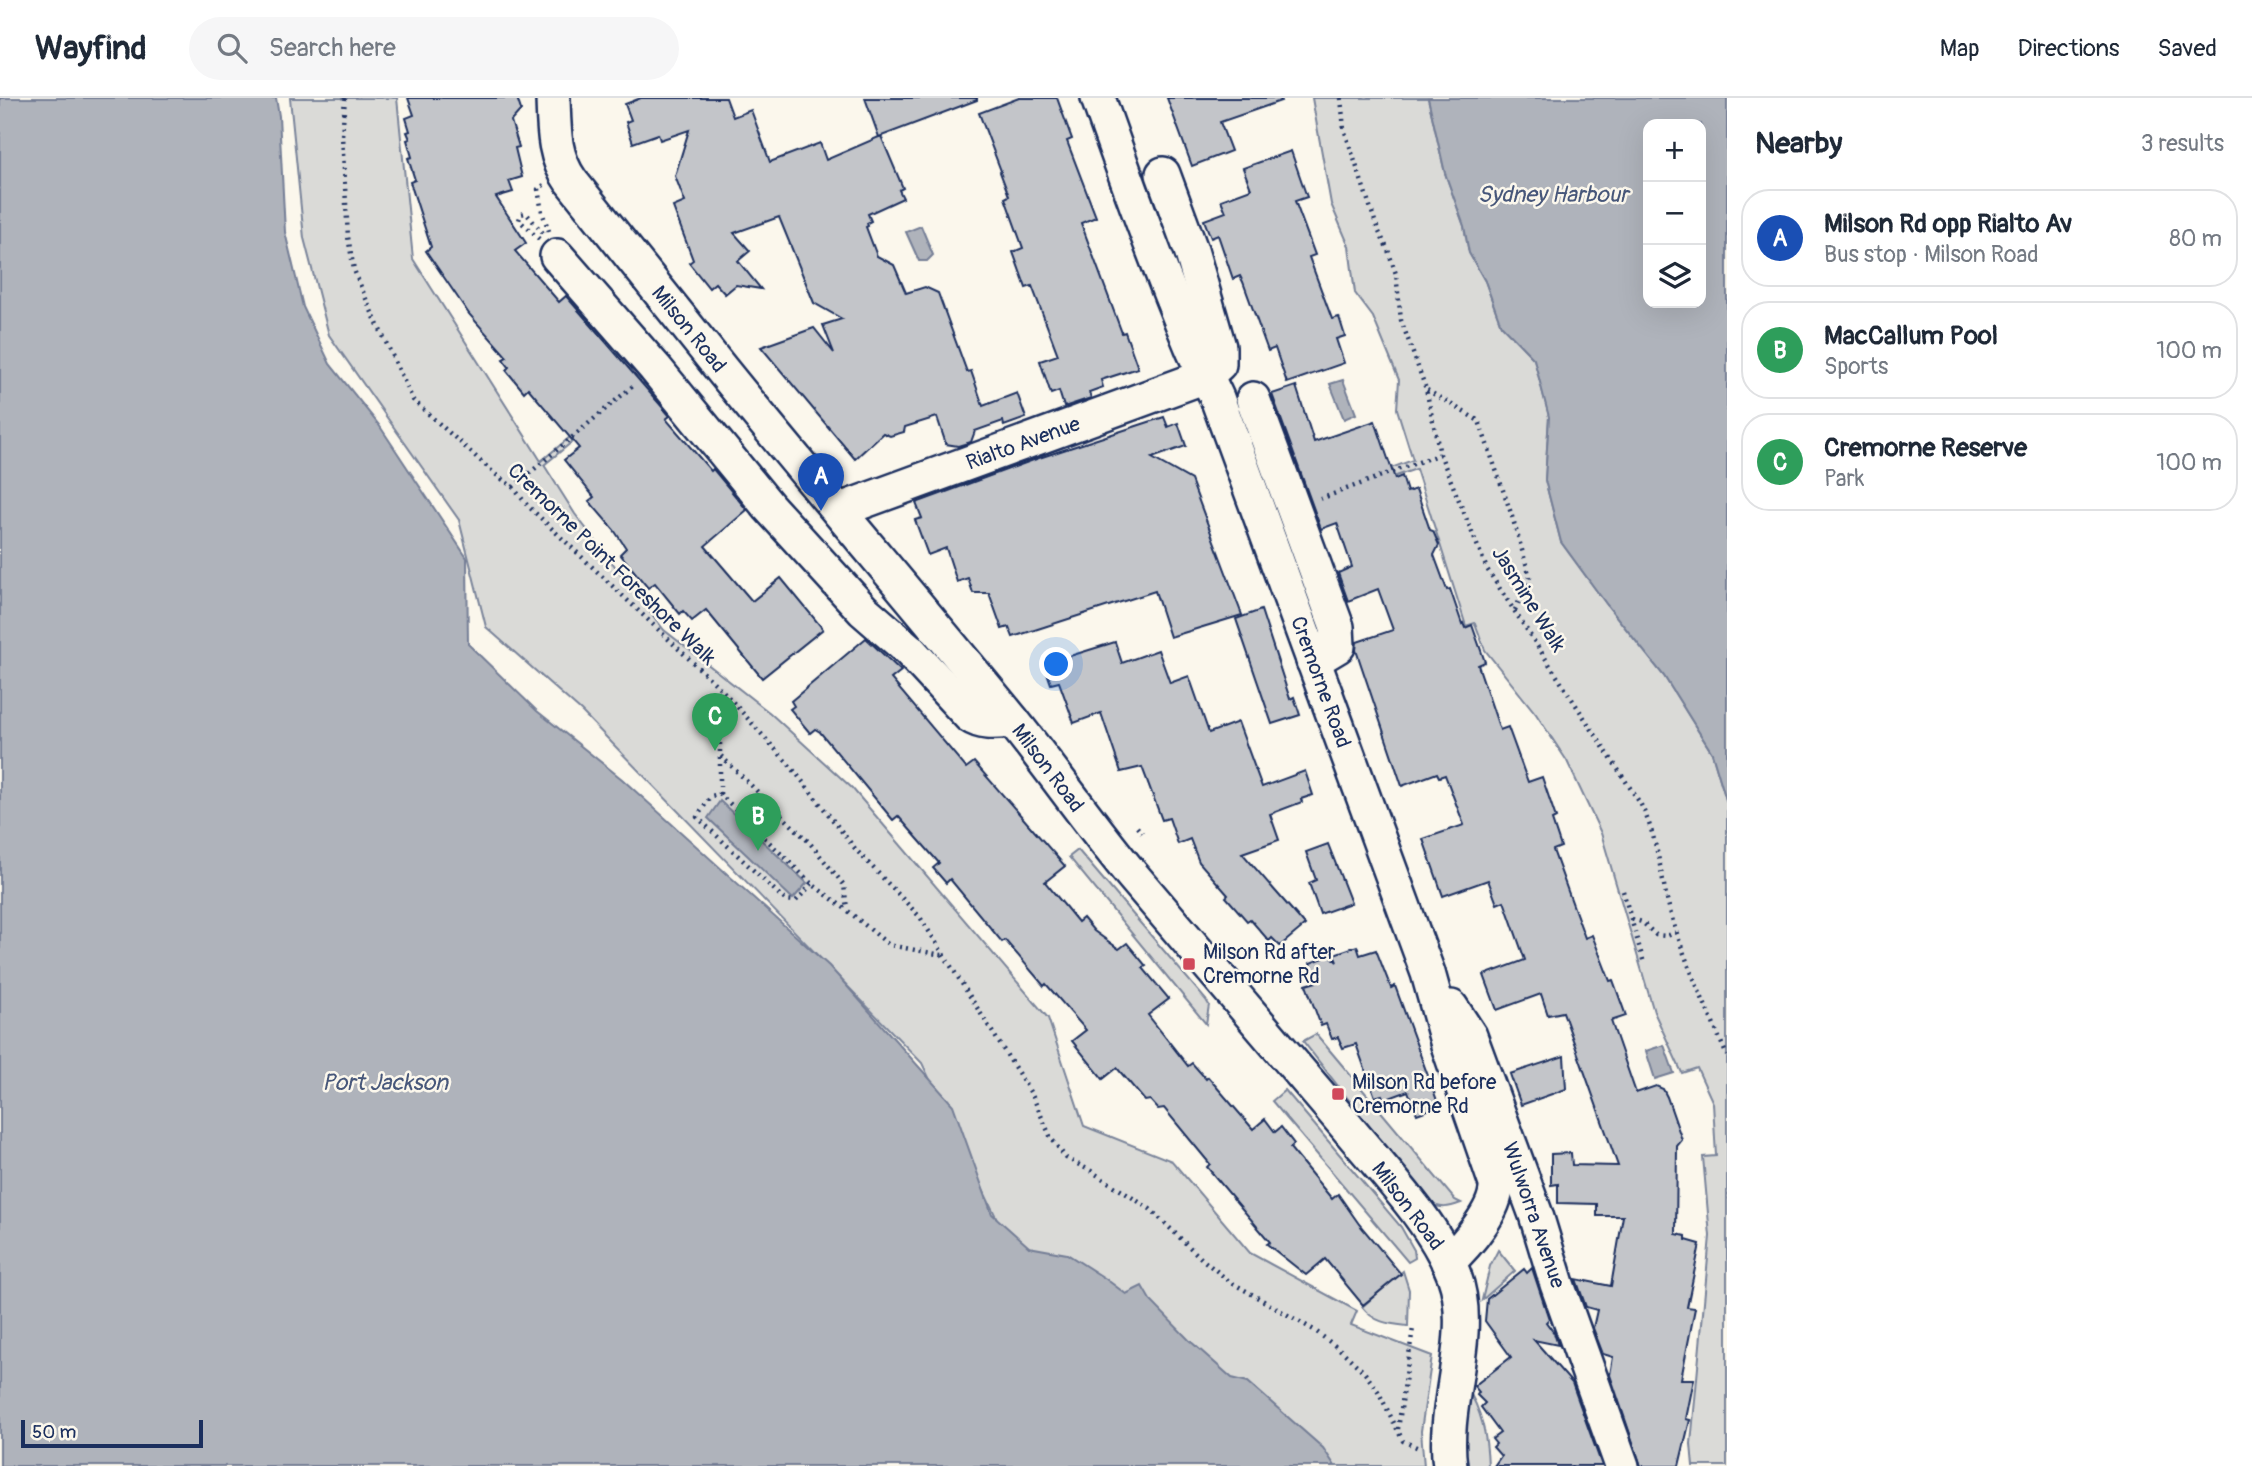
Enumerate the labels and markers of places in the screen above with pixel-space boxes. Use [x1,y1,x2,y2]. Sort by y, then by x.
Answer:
pin: A [798,453,844,511]
pin: C [692,693,738,751]
pin: B [735,793,781,851]
place label: Milson Rd after Cremorne Rd [1203,939,1336,990]
marker: Milson Rd after Cremorne Rd [1181,956,1197,972]
place label: Milson Rd before Cremorne Rd [1352,1069,1497,1120]
marker: Milson Rd before Cremorne Rd [1330,1086,1346,1102]

